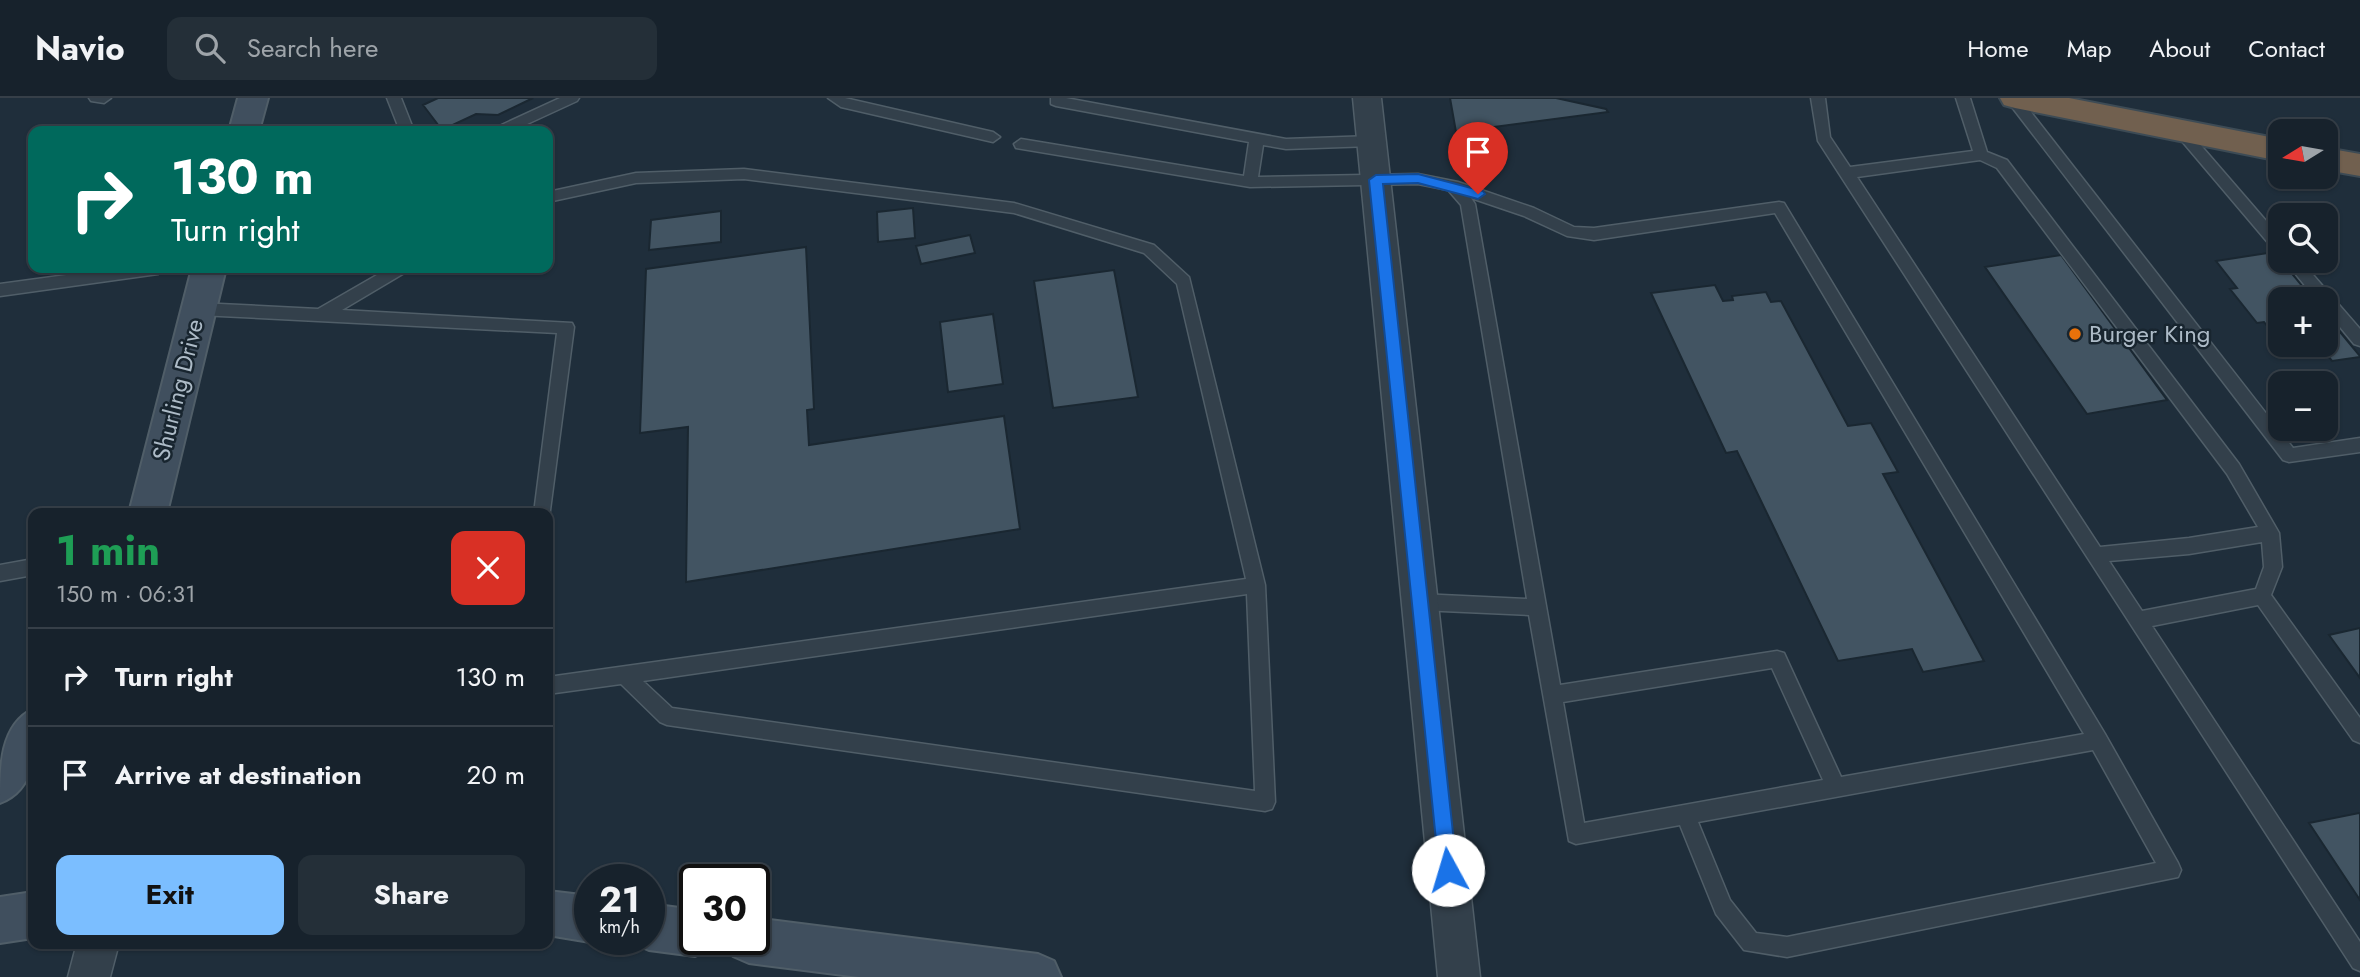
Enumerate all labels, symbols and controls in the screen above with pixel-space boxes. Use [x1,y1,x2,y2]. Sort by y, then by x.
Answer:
search box [167,17,657,80]
text: Navio [35,25,125,72]
icon: search [191,29,229,67]
text: Search here [247,29,378,67]
text: Home [1967,31,2029,66]
text: Map [2067,31,2111,66]
text: About [2149,31,2210,66]
text: Contact [2248,31,2325,66]
north arrow [2268,119,2338,189]
map controls [2268,119,2338,441]
pin [1448,122,1508,194]
icon: arrive [1459,133,1497,171]
text: 130 m [171,142,314,212]
icon: right [56,154,147,245]
button: search [2268,203,2338,273]
text: Turn right [171,207,300,253]
button: + [2268,287,2338,357]
street label: Shurling Drive [143,315,212,465]
place label: Burger King [2089,316,2210,351]
marker: Burger King [2067,326,2083,342]
button: − [2268,371,2338,441]
text: 1 min [56,520,160,581]
button: close [451,531,525,605]
text: 150 m · 06:31 [56,577,196,611]
icon: right [56,658,94,696]
text: Turn right [115,658,233,696]
text: 130 m [455,658,525,696]
icon: arrive [56,756,94,794]
text: Arrive at destination [115,756,362,794]
text: 20 m [467,756,525,794]
position arrow [1411,833,1485,907]
button: Exit [56,855,284,935]
button: Share [298,855,525,935]
speed limit sign: 30 [679,864,770,955]
text: 21 [599,875,640,925]
text: km/h [599,914,640,940]

